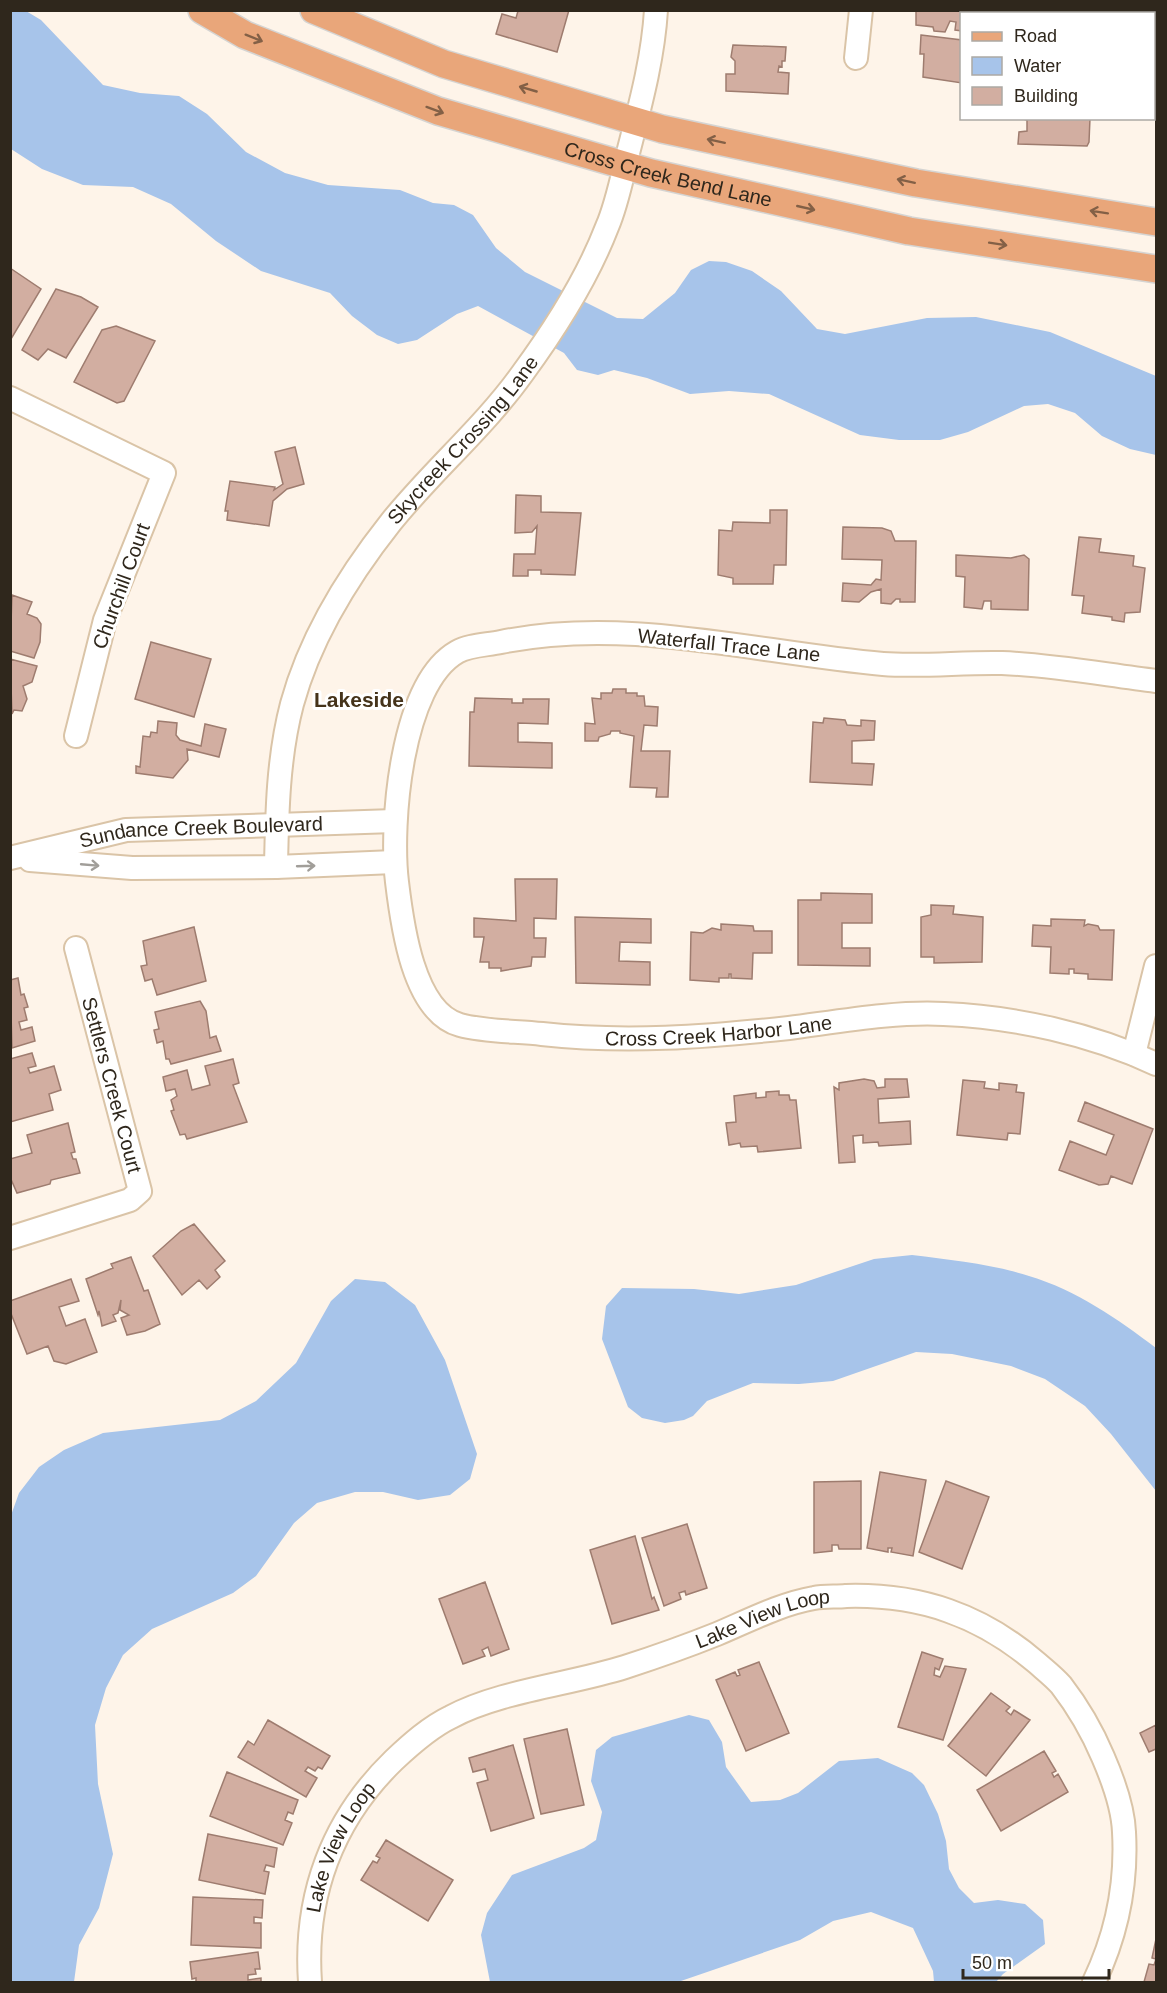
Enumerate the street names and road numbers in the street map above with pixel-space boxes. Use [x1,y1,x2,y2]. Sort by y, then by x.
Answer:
street label: Cross Creek Bend Lane [562,137,774,211]
street label: Skycreek Crossing Lane [383,352,543,528]
street label: Churchill Court [88,520,154,652]
street label: Waterfall Trace Lane [636,624,822,666]
street label: Sundance Creek Boulevard [77,812,323,852]
street label: Settlers Creek Court [78,995,146,1176]
street label: Cross Creek Harbor Lane [605,1011,833,1049]
street label: Lake View Loop [692,1586,830,1652]
street label: Lake View Loop [302,1778,380,1914]

